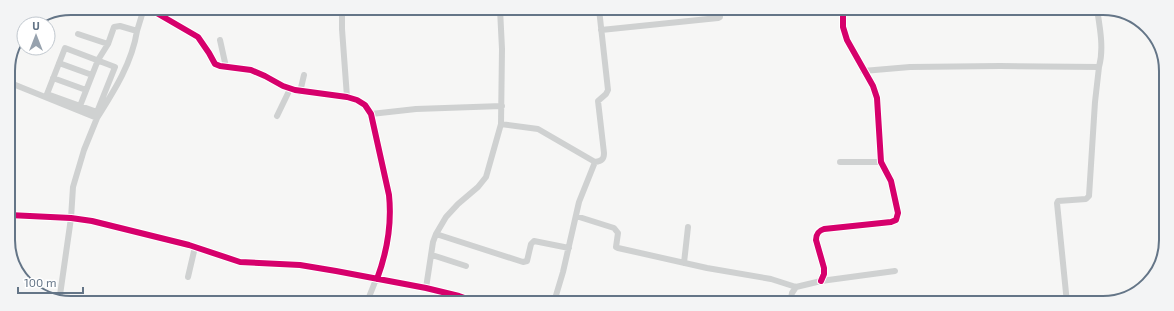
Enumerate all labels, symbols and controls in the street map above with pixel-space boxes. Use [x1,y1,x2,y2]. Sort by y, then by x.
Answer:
north arrow [16,16,56,56]
text: U [32,19,40,32]
scale bar [18,269,83,295]
text: 100 m [24,275,56,289]

